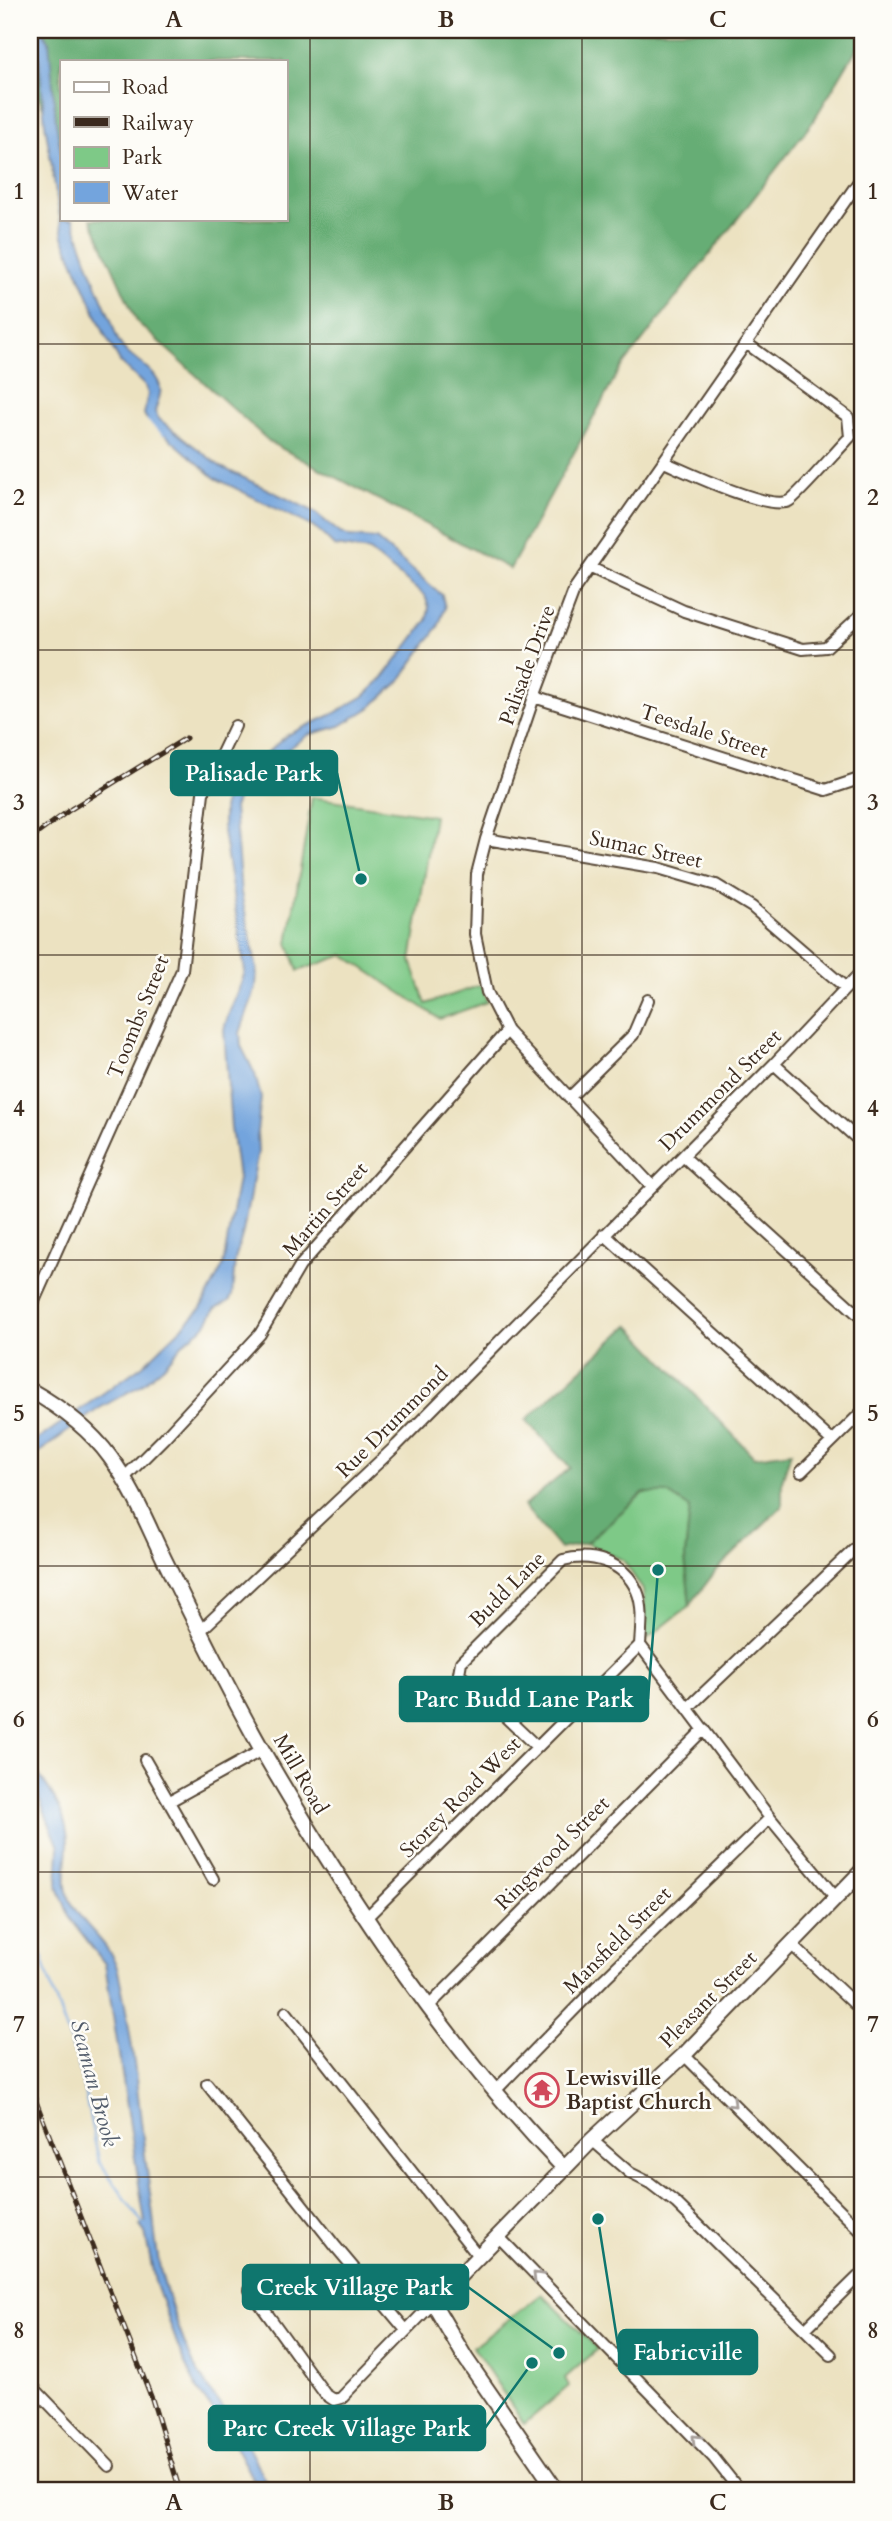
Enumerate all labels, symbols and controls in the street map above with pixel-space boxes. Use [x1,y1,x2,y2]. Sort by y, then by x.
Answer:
text: A [165,4,183,35]
text: B [438,4,454,35]
text: C [709,4,727,35]
legend [60,60,287,220]
text: Road [122,73,168,102]
text: Railway [122,109,194,138]
text: Park [122,143,163,172]
text: 1 [13,176,25,207]
text: 1 [867,176,879,207]
text: Water [121,179,178,208]
text: 2 [13,482,25,513]
text: 2 [867,482,879,513]
street label: Palisade Drive [492,601,563,729]
street label: Teesdale Street [636,697,772,766]
callout: Palisade Park [171,751,337,795]
text: Palisade Park [185,758,324,789]
text: 3 [13,787,25,818]
text: 3 [867,787,879,818]
street label: Sumac Street [587,823,705,876]
street label: Toombs Street [101,951,176,1083]
street label: Drummond Street [653,1022,788,1158]
text: 4 [13,1093,25,1124]
text: 4 [867,1093,879,1124]
street label: Martin Street [276,1155,375,1263]
street label: Rue Drummond [330,1360,455,1485]
text: 5 [13,1398,25,1429]
text: 5 [867,1398,879,1429]
street label: Budd Lane [463,1545,552,1634]
callout: Parc Budd Lane Park [400,1677,648,1721]
text: Parc Budd Lane Park [414,1684,635,1715]
text: 6 [13,1704,25,1735]
text: 6 [867,1704,879,1735]
street label: Mill Road [266,1729,335,1820]
street label: Storey Road West [393,1730,528,1864]
street label: Ringwood Street [489,1789,616,1917]
street label: Mansfield Street [557,1880,678,2001]
street label: Pleasant Street [653,1944,764,2055]
text: 7 [13,2009,25,2040]
text: 7 [867,2009,879,2040]
water label: Seaman Brook [63,2016,127,2151]
place label: Lewisville Baptist Church [566,2064,711,2117]
temple icon: Lewisville Baptist Church [523,2071,561,2109]
one-way arrow [724,2094,737,2107]
callout: Creek Village Park [243,2265,468,2309]
one-way arrow [533,2271,546,2284]
text: Creek Village Park [256,2272,454,2303]
text: 8 [13,2315,25,2346]
text: 8 [867,2315,879,2346]
callout: Fabricville [619,2330,757,2374]
text: Fabricville [633,2337,743,2368]
callout: Parc Creek Village Park [209,2406,485,2450]
text: Parc Creek Village Park [223,2413,472,2444]
one-way arrow [691,2434,704,2447]
text: A [165,2487,183,2518]
text: B [438,2487,454,2518]
text: C [709,2487,727,2518]

